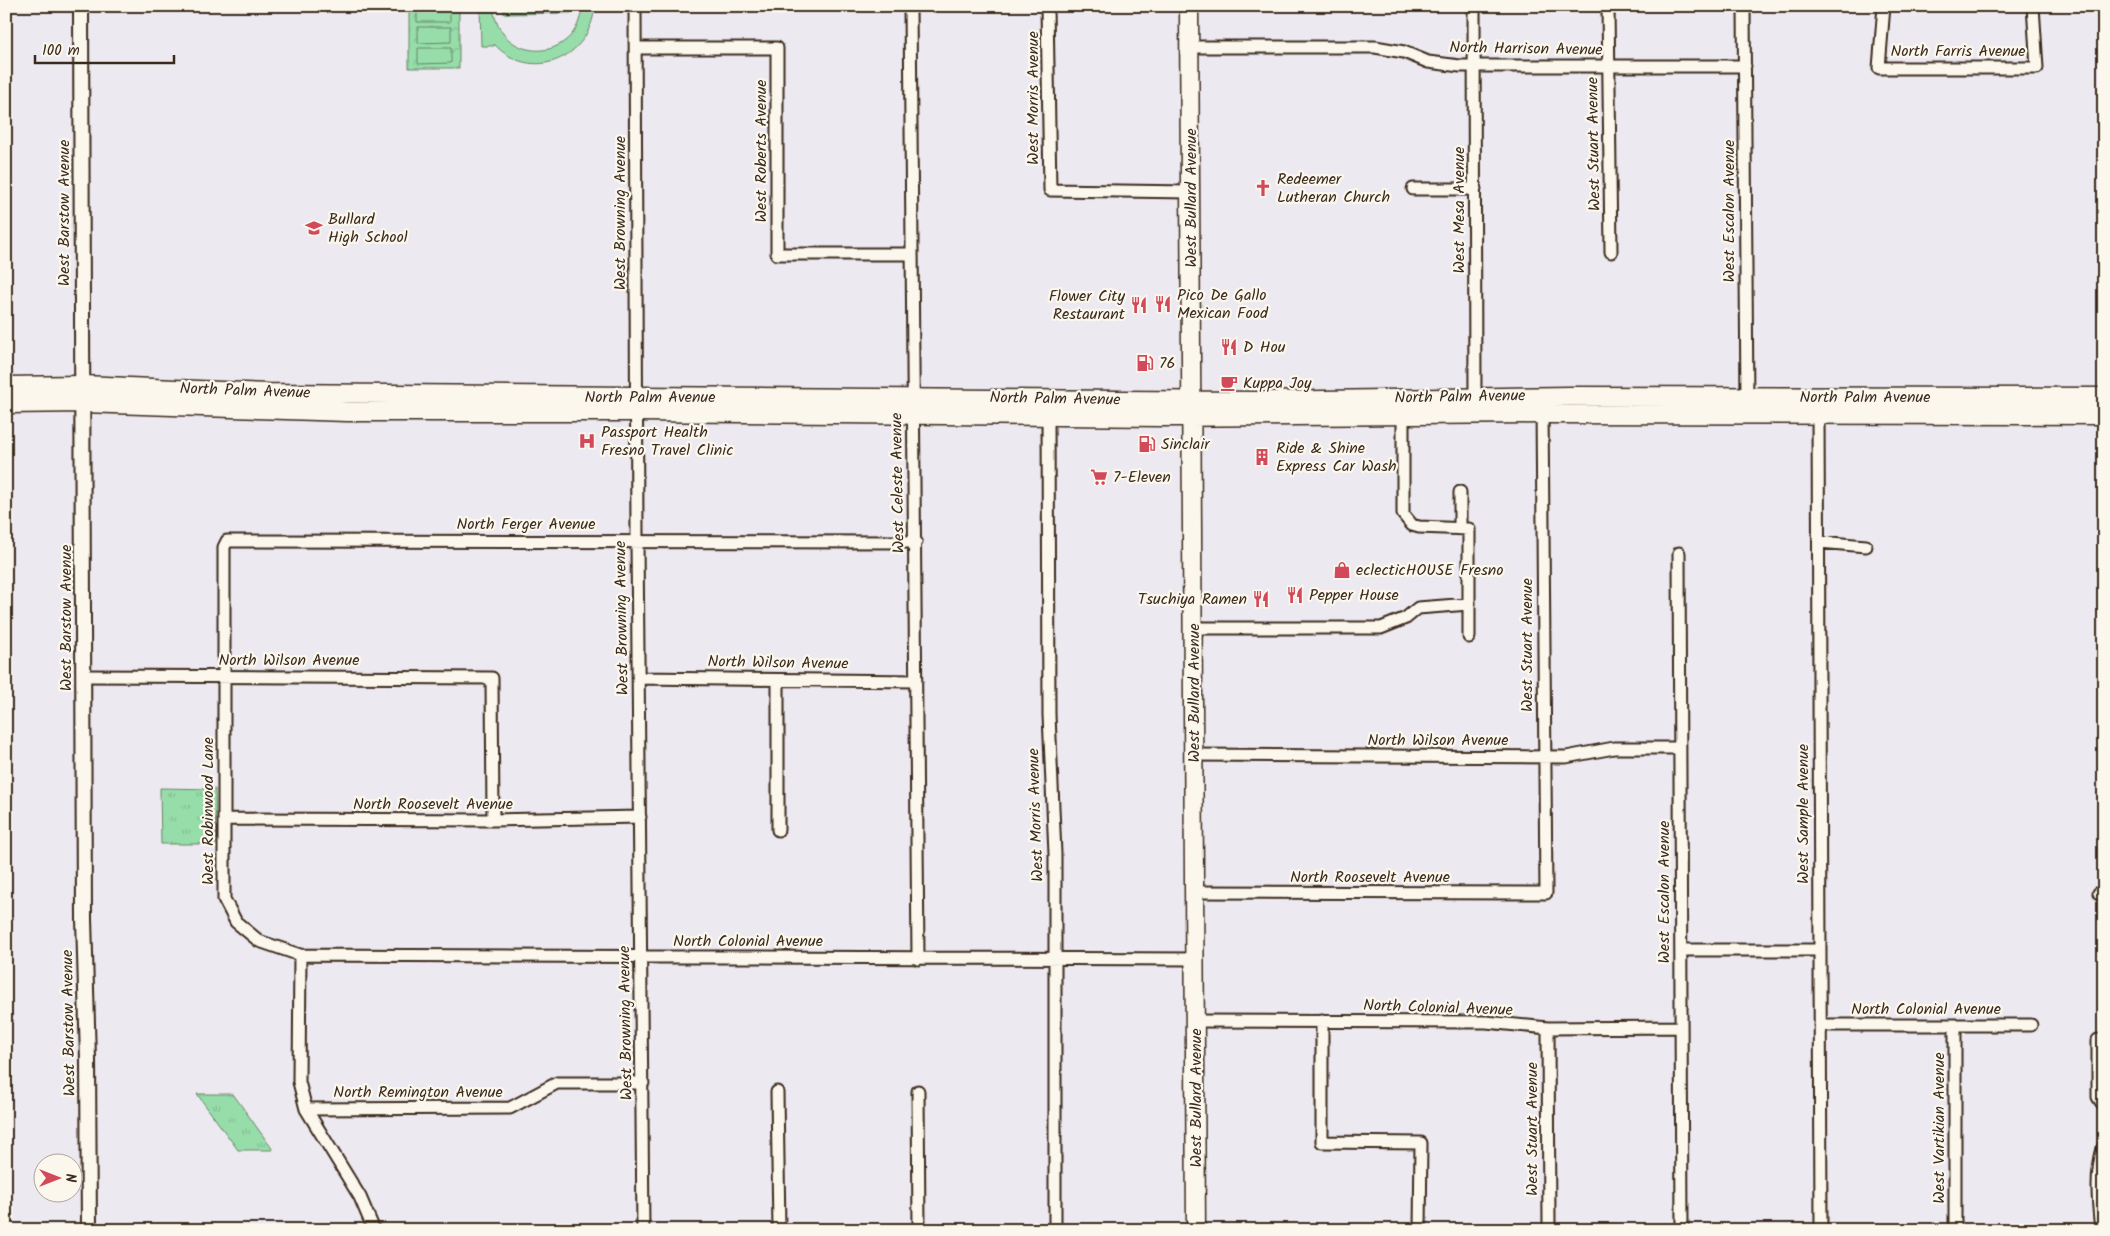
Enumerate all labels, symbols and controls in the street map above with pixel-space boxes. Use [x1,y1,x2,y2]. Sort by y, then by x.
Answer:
street label: West Morris Avenue [1021,31,1046,165]
scale bar [35,32,174,64]
street label: North Harrison Avenue [1449,35,1603,63]
text: 100 m [42,39,80,63]
street label: North Farris Avenue [1890,39,2026,64]
street label: West Stuart Avenue [1580,77,1608,211]
street label: West Roberts Avenue [749,79,774,223]
street label: West Bullard Avenue [1179,128,1204,268]
street label: West Browning Avenue [608,136,633,290]
street label: West Escalon Avenue [1717,139,1742,283]
street label: West Barstow Avenue [52,140,77,286]
street label: West Mesa Avenue [1447,147,1472,273]
place label: Redeemer Lutheran Church [1277,167,1390,210]
church icon: Redeemer Lutheran Church [1253,178,1273,198]
place label: Bullard High School [328,207,408,250]
school or university icon: Bullard High School [304,218,324,238]
place label: Pico De Gallo Mexican Food [1177,283,1269,326]
place label: Flower City Restaurant [1049,284,1126,327]
restaurant icon: Pico De Gallo Mexican Food [1153,294,1173,314]
restaurant icon: Flower City Restaurant [1129,295,1149,315]
place label: D Hou [1243,335,1286,360]
restaurant icon: D Hou [1219,337,1239,357]
place label: 76 [1159,351,1175,376]
fuel station icon: 76 [1135,353,1155,373]
place label: Kuppa Joy [1243,371,1312,396]
cafe icon: Kuppa Joy [1219,373,1239,393]
street label: North Palm Avenue [179,376,311,406]
street label: North Palm Avenue [1394,383,1526,411]
street label: North Palm Avenue [585,385,715,410]
street label: North Palm Avenue [989,385,1121,413]
street label: North Palm Avenue [1800,385,1930,410]
street label: West Celeste Avenue [884,412,912,554]
place label: Passport Health Fresno Travel Clinic [601,420,733,463]
hospital icon: Passport Health Fresno Travel Clinic [577,431,597,451]
place label: Sinclair [1161,432,1211,457]
fuel station icon: Sinclair [1137,434,1157,454]
place label: Ride & Shine Express Car Wash [1276,436,1397,479]
building icon: Ride & Shine Express Car Wash [1252,447,1272,467]
place label: 7-Eleven [1113,465,1171,490]
supermarket icon: 7-Eleven [1089,467,1109,487]
street label: North Ferger Avenue [456,512,596,537]
street label: West Browning Avenue [608,540,636,696]
street label: West Barstow Avenue [54,545,79,691]
place label: eclecticHOUSE Fresno [1356,558,1504,583]
shop icon: eclecticHOUSE Fresno [1332,560,1352,580]
street label: West Stuart Avenue [1515,578,1540,712]
place label: Pepper House [1309,583,1399,608]
restaurant icon: Pepper House [1285,585,1305,605]
place label: Tsuchiya Ramen [1138,587,1247,612]
restaurant icon: Tsuchiya Ramen [1251,589,1271,609]
street label: West Bullard Avenue [1182,623,1207,763]
street label: North Wilson Avenue [219,648,359,673]
street label: North Wilson Avenue [707,649,849,677]
street label: North Wilson Avenue [1368,728,1508,753]
street label: West Robinwood Lane [196,737,221,885]
street label: West Sample Avenue [1791,744,1816,884]
street label: West Morris Avenue [1021,748,1051,882]
street label: North Roosevelt Avenue [353,792,513,817]
street label: West Escalon Avenue [1652,820,1677,964]
street label: North Roosevelt Avenue [1290,865,1450,890]
street label: North Colonial Avenue [673,929,823,954]
street label: West Browning Avenue [612,945,640,1101]
street label: West Barstow Avenue [55,949,83,1097]
street label: North Colonial Avenue [1363,993,1513,1023]
street label: North Colonial Avenue [1851,997,2001,1022]
street label: West Bullard Avenue [1184,1028,1209,1168]
street label: West Vartikian Avenue [1927,1052,1952,1204]
street label: West Stuart Avenue [1520,1062,1545,1196]
street label: North Remington Avenue [333,1080,503,1105]
north arrow [32,1154,82,1204]
text: N [59,1174,81,1183]

